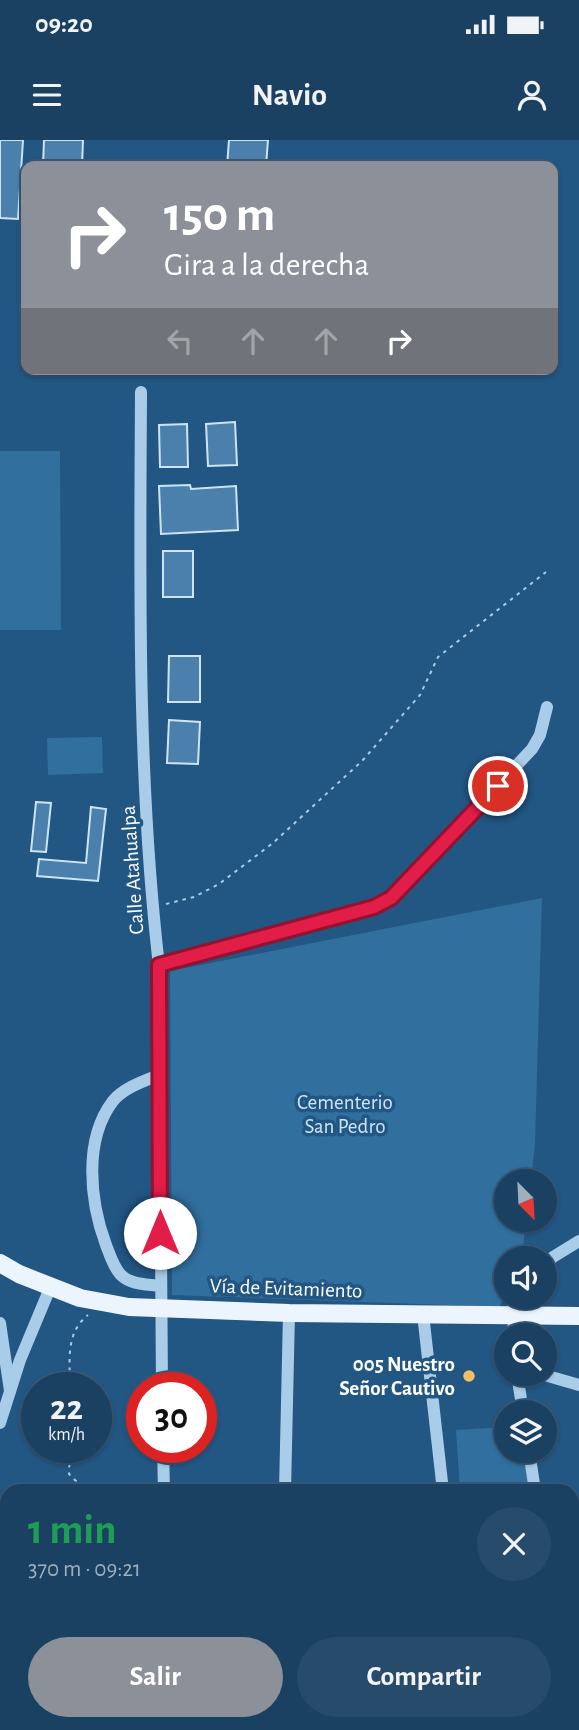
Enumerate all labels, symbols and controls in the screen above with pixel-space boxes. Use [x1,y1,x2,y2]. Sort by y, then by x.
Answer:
text: 09:20 [35,11,93,37]
icon: menu [28,76,66,114]
icon: person [513,76,551,114]
text: Navio [252,79,327,111]
icon: right [49,189,140,280]
text: 150 m [164,191,275,240]
text: Gira a la derecha [164,249,369,281]
icon: left [161,322,199,360]
icon: ahead [234,322,272,360]
icon: ahead [307,322,345,360]
icon: right [380,322,418,360]
pin [468,756,528,816]
icon: arrive [479,767,517,805]
street label: Calle Atahualpa [117,805,147,935]
park label: Cementerio San Pedro [297,1092,393,1137]
north arrow [494,1169,556,1232]
map controls [494,1169,557,1463]
position arrow [123,1196,197,1270]
button: sound [494,1246,557,1309]
street label: Vía de Evitamiento [209,1275,363,1302]
button: search [494,1323,557,1386]
place label: 005 Nuestro Señor Cautivo [339,1354,455,1399]
marker: 005 Nuestro Señor Cautivo [461,1368,477,1384]
speed limit sign: 30 [126,1372,217,1463]
text: 22 [50,1391,83,1426]
button: layers [494,1400,557,1463]
text: km/h [48,1426,85,1444]
button: close [477,1507,551,1581]
text: 1 min [28,1509,117,1551]
text: 370 m · 09:21 [28,1558,141,1581]
button: Salir [28,1637,283,1717]
button: Compartir [297,1637,551,1717]

